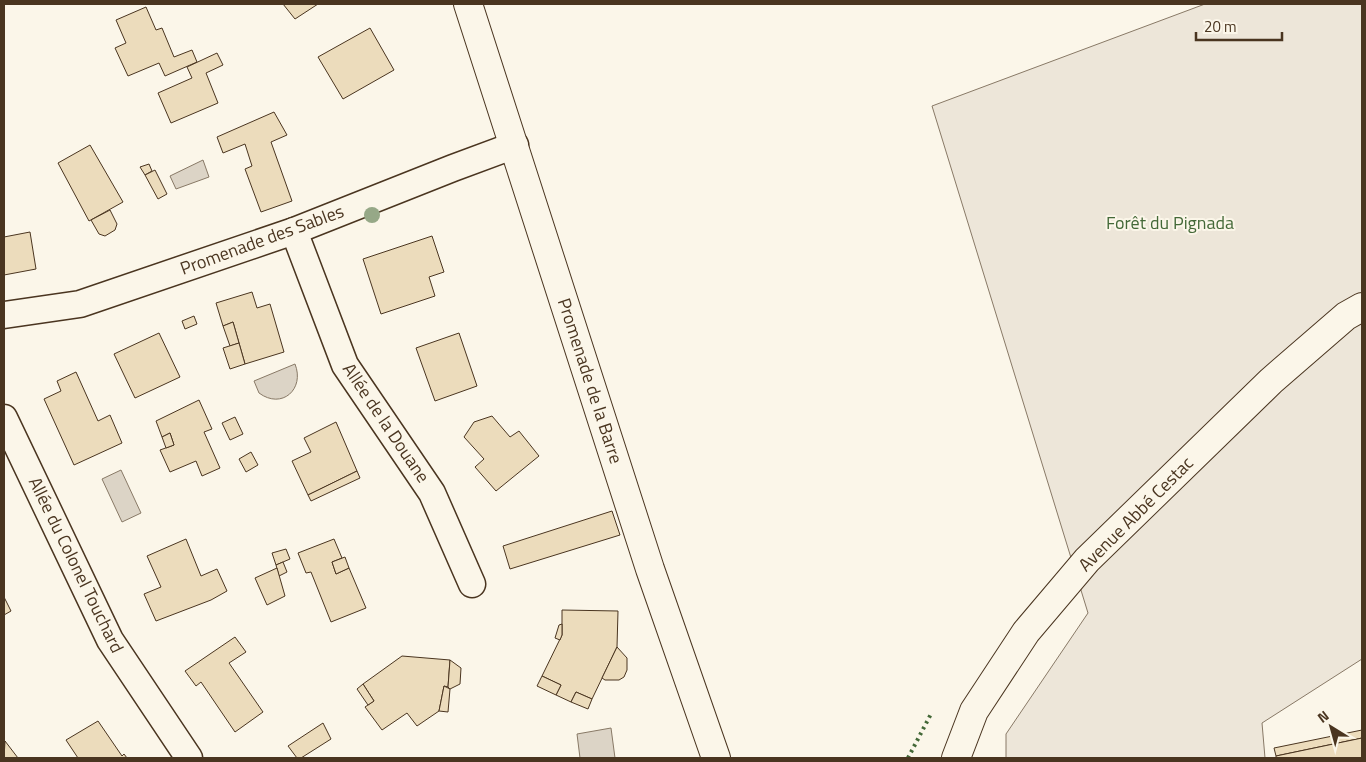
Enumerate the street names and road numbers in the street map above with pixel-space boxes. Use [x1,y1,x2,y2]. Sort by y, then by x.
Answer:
street label: Promenade des Sables [176,197,347,282]
street label: Promenade de la Barre [551,294,630,467]
street label: Allée de la Douane [336,357,437,488]
street label: Avenue Abbé Cestac [1072,450,1199,577]
street label: Allée du Colonel Touchard [22,472,131,657]

